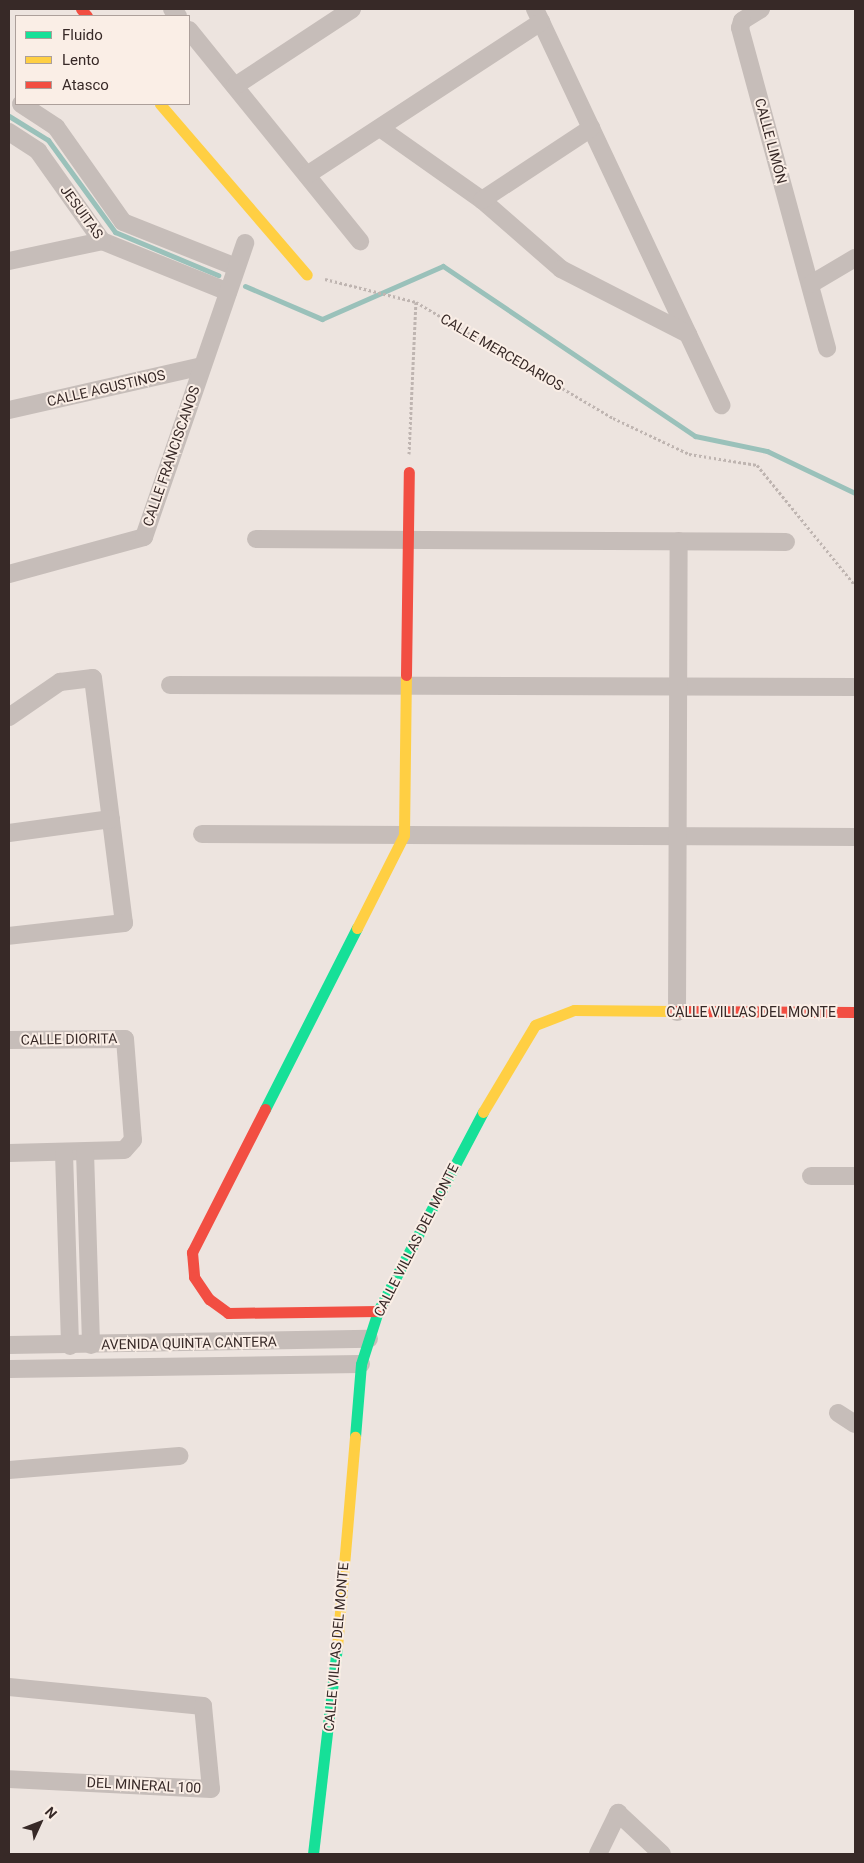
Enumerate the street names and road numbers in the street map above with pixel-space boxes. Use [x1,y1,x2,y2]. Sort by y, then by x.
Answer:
street label: CALLE LIMÓN [752,96,790,186]
street label: JESUITAS [57,182,107,242]
street label: CALLE MERCEDARIOS [438,310,566,394]
street label: CALLE AGUSTINOS [45,366,167,410]
street label: CALLE FRANCISCANOS [139,383,203,529]
street label: CALLE VILLAS DEL MONTE [666,1004,836,1020]
street label: CALLE DIORITA [21,1030,117,1048]
street label: CALLE VILLAS DEL MONTE [370,1161,462,1319]
street label: AVENIDA QUINTA CANTERA [101,1333,277,1353]
street label: CALLE VILLAS DEL MONTE [320,1562,352,1732]
street label: DEL MINERAL 100 [86,1774,202,1796]

